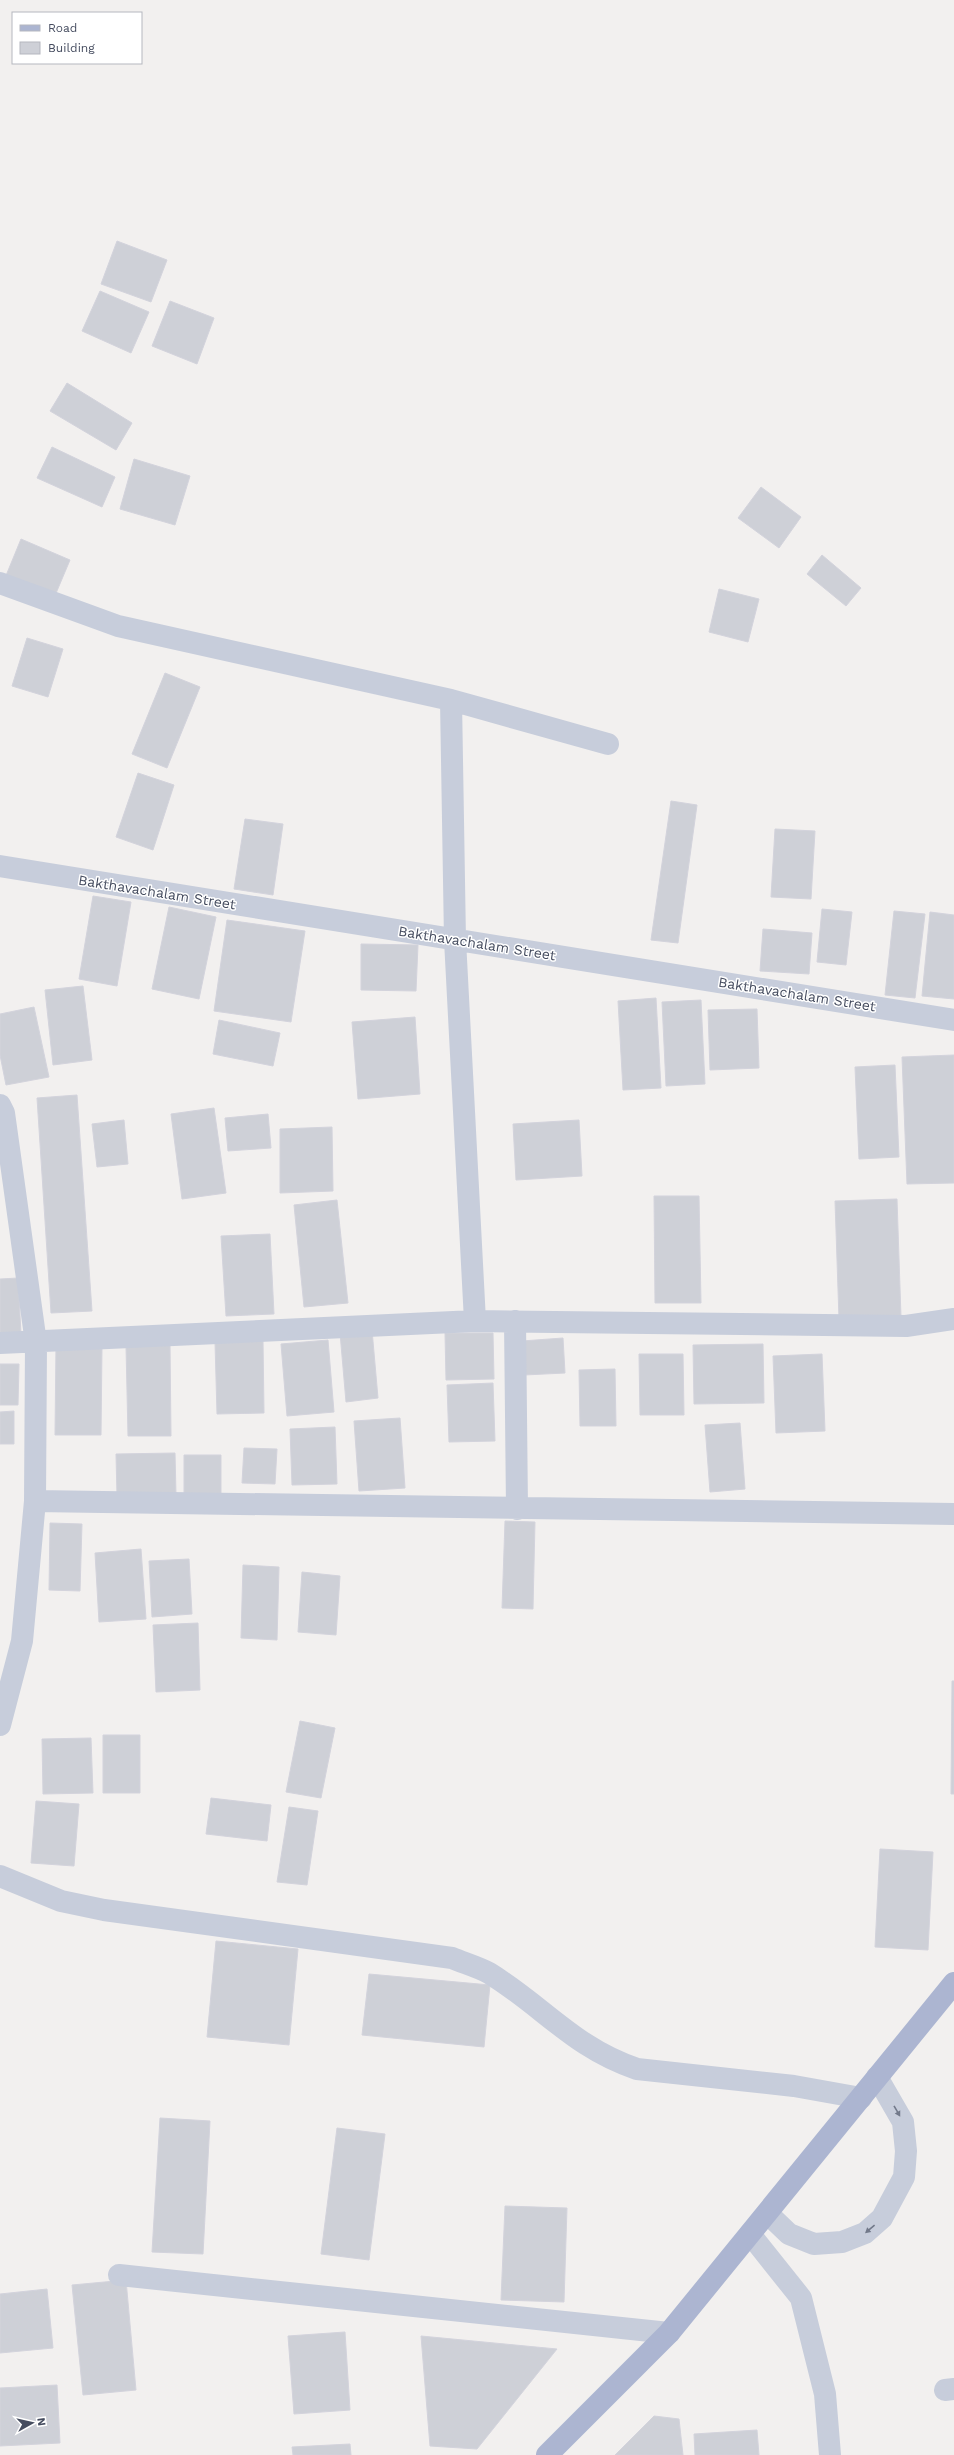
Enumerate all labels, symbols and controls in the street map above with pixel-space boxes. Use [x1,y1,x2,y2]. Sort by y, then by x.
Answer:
legend [12,12,142,64]
text: Road [48,21,77,35]
text: Building [48,41,95,55]
street label: Bakthavachalam Street [77,872,237,912]
street label: Bakthavachalam Street [397,923,557,963]
street label: Bakthavachalam Street [717,974,877,1014]
one-way arrow [893,2105,900,2117]
one-way arrow [865,2224,876,2233]
north arrow [12,2403,52,2443]
text: N [34,2417,48,2427]

